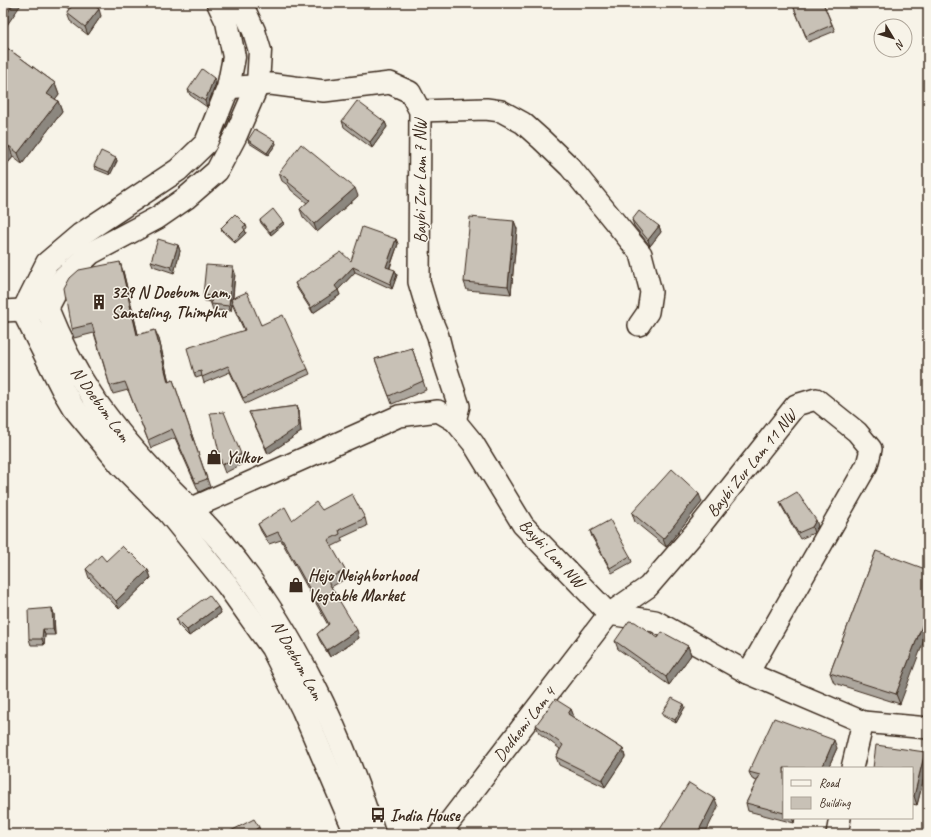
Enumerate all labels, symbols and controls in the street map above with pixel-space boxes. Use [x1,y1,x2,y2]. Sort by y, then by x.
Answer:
north arrow [873,18,913,58]
text: N [892,37,908,53]
street label: Baybi Zur Lam 7 NW [410,117,431,243]
place label: 329 N Doebum Lam, Samteling, Thimphu [111,282,231,323]
building icon: 329 N Doebum Lam, Samteling, Thimphu [90,293,108,311]
street label: N Doebum Lam [66,363,135,446]
street label: Baybi Zur Lam 11 NW [702,404,802,521]
place label: Yulkor [226,447,264,468]
shop icon: Yulkor [205,448,223,466]
street label: Baybi Lam NW [515,515,591,594]
place label: Hejo Neighborhood Vegtable Market [308,565,420,606]
shop icon: Hejo Neighborhood Vegtable Market [287,576,305,594]
street label: N Doebum Lam [267,617,328,704]
street label: Dodhemi Lam 4 [489,681,561,766]
legend [783,767,913,819]
text: Road [819,775,841,791]
text: Building [819,795,851,811]
place label: India House [390,805,461,826]
bus stop icon: India House [369,806,387,824]

